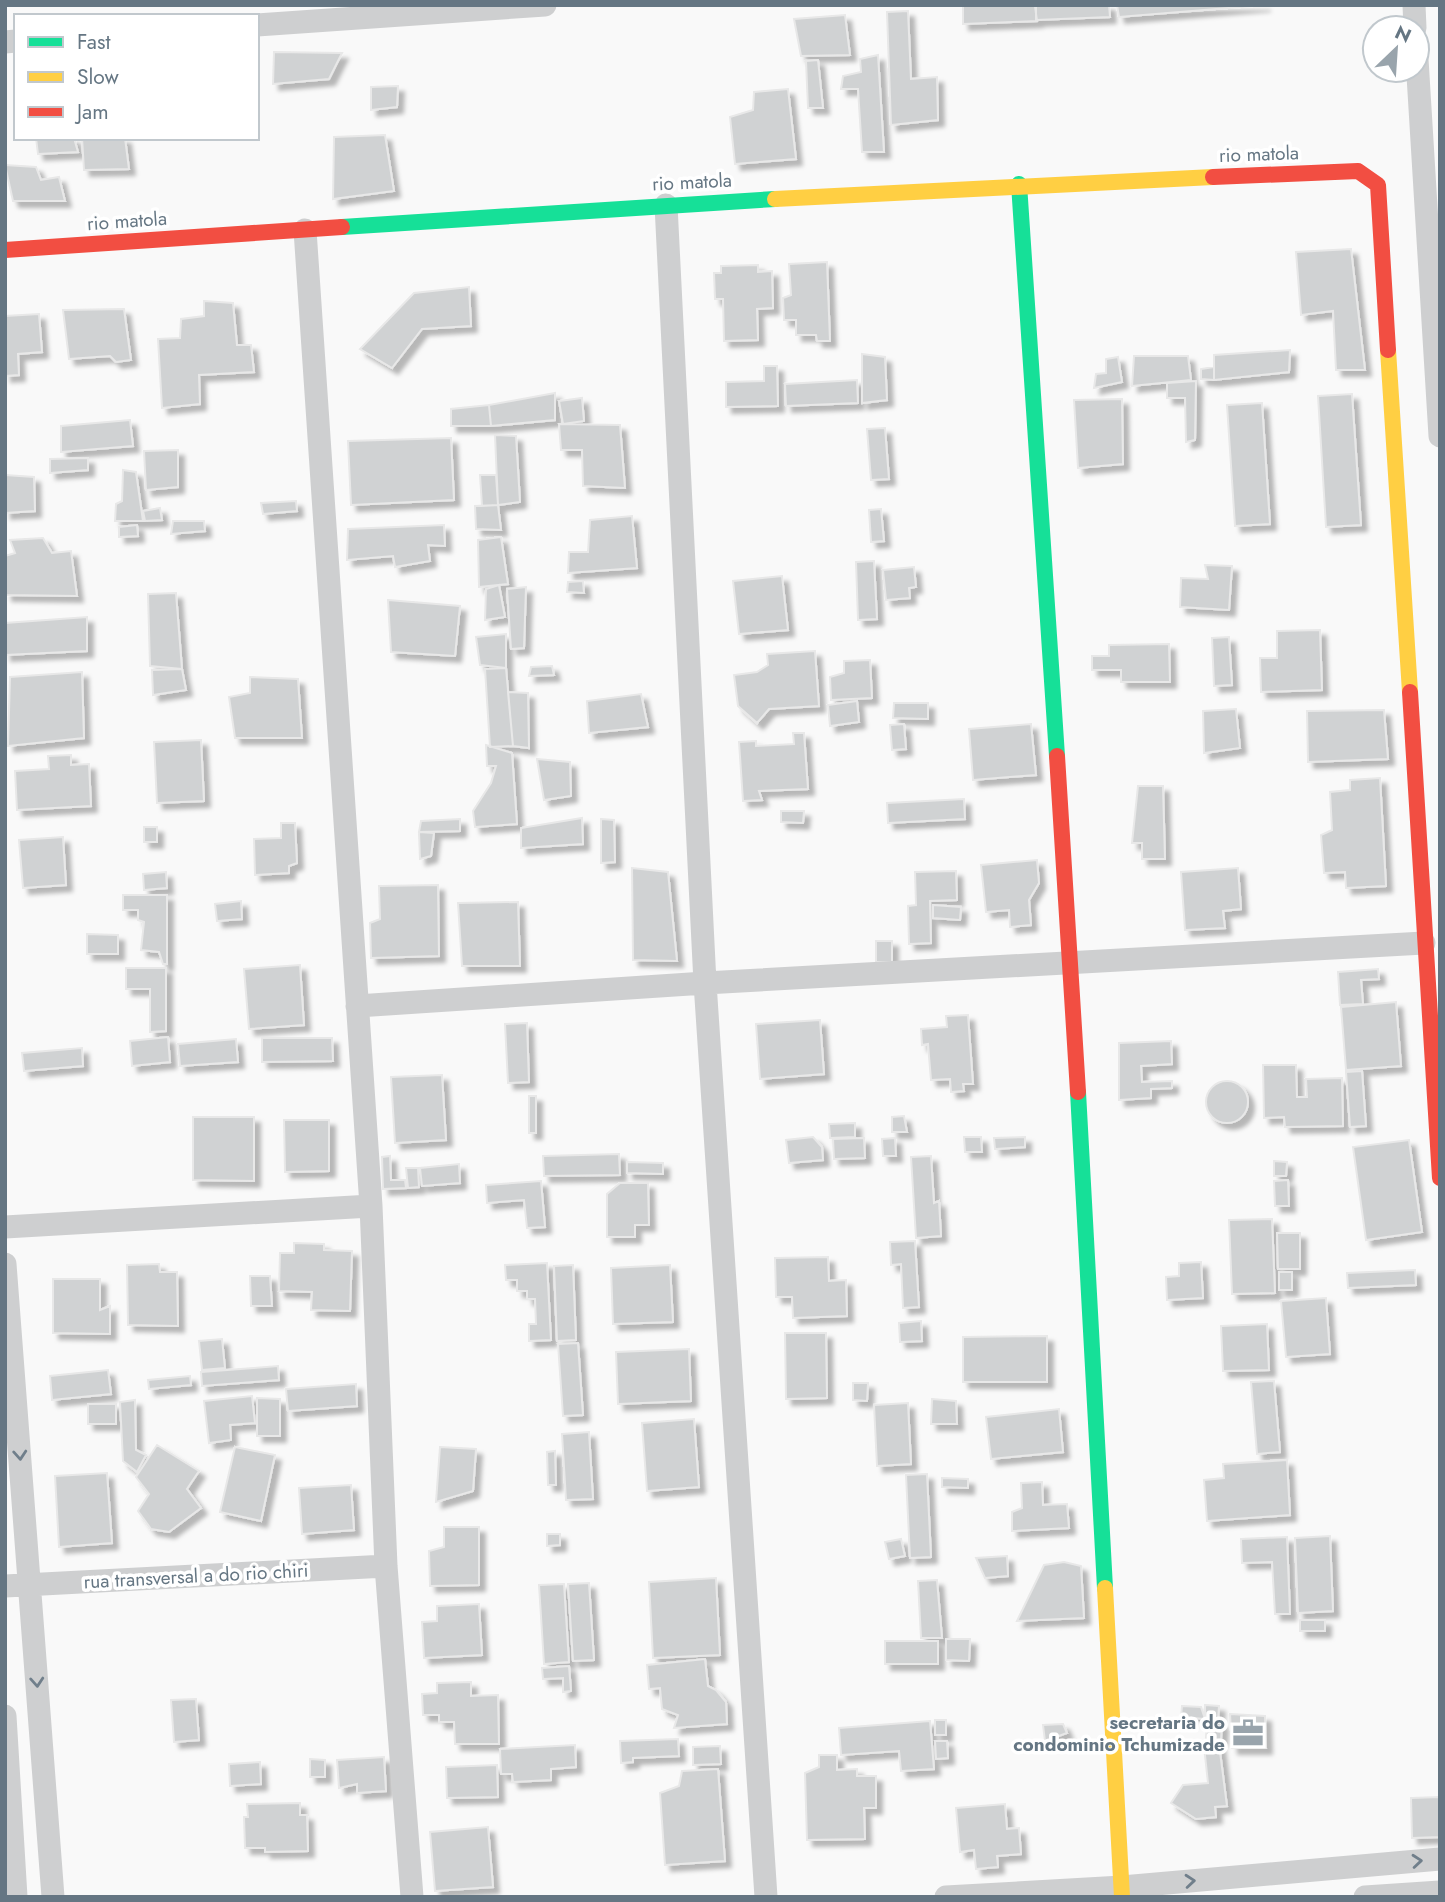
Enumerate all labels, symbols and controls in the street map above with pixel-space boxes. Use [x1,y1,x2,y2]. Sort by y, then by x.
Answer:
legend [14,14,259,140]
north arrow [1361,14,1431,84]
text: N [1390,19,1416,49]
text: Fast [77,27,110,57]
text: Slow [77,62,119,92]
text: Jam [74,97,109,127]
street label: rio matola [1219,139,1299,169]
street label: rio matola [651,166,733,198]
street label: rio matola [86,205,168,237]
one-way arrow [12,1449,27,1460]
street label: rua transversal a do rio chiri [83,1557,309,1595]
one-way arrow [29,1676,44,1687]
place label: secretaria do condominio Tchumizade [1013,1709,1225,1758]
office icon: secretaria do condominio Tchumizade [1231,1716,1265,1750]
one-way arrow [1411,1854,1422,1869]
one-way arrow [1185,1874,1196,1889]

